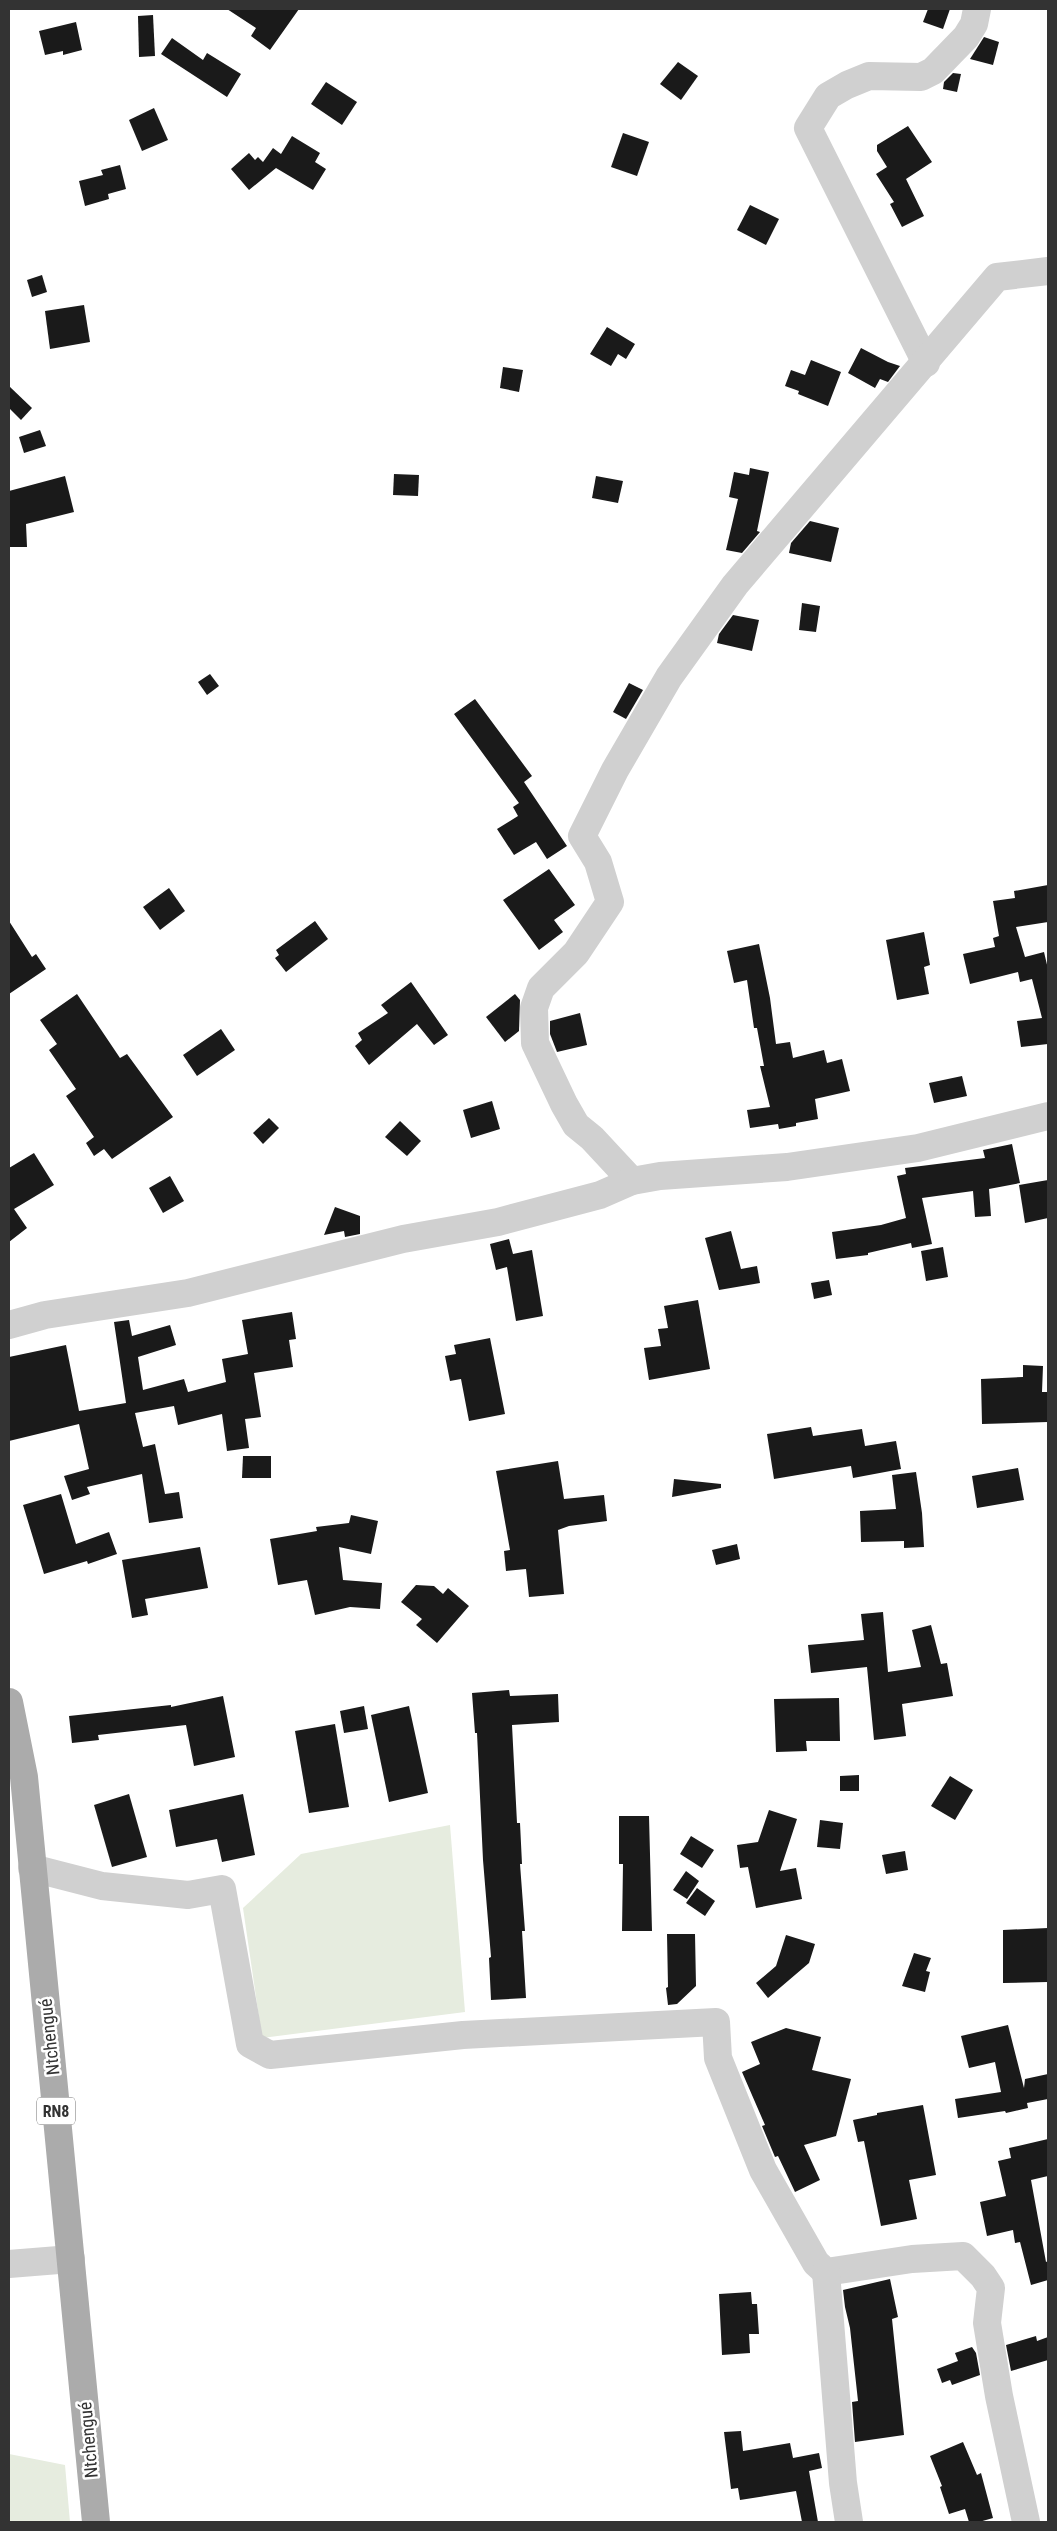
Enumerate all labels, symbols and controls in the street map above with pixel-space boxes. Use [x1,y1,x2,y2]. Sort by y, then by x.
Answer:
street label: Ntchengué [35,1998,63,2076]
road number: RN8 [37,2098,75,2124]
street label: Ntchengué [74,2401,102,2479]

